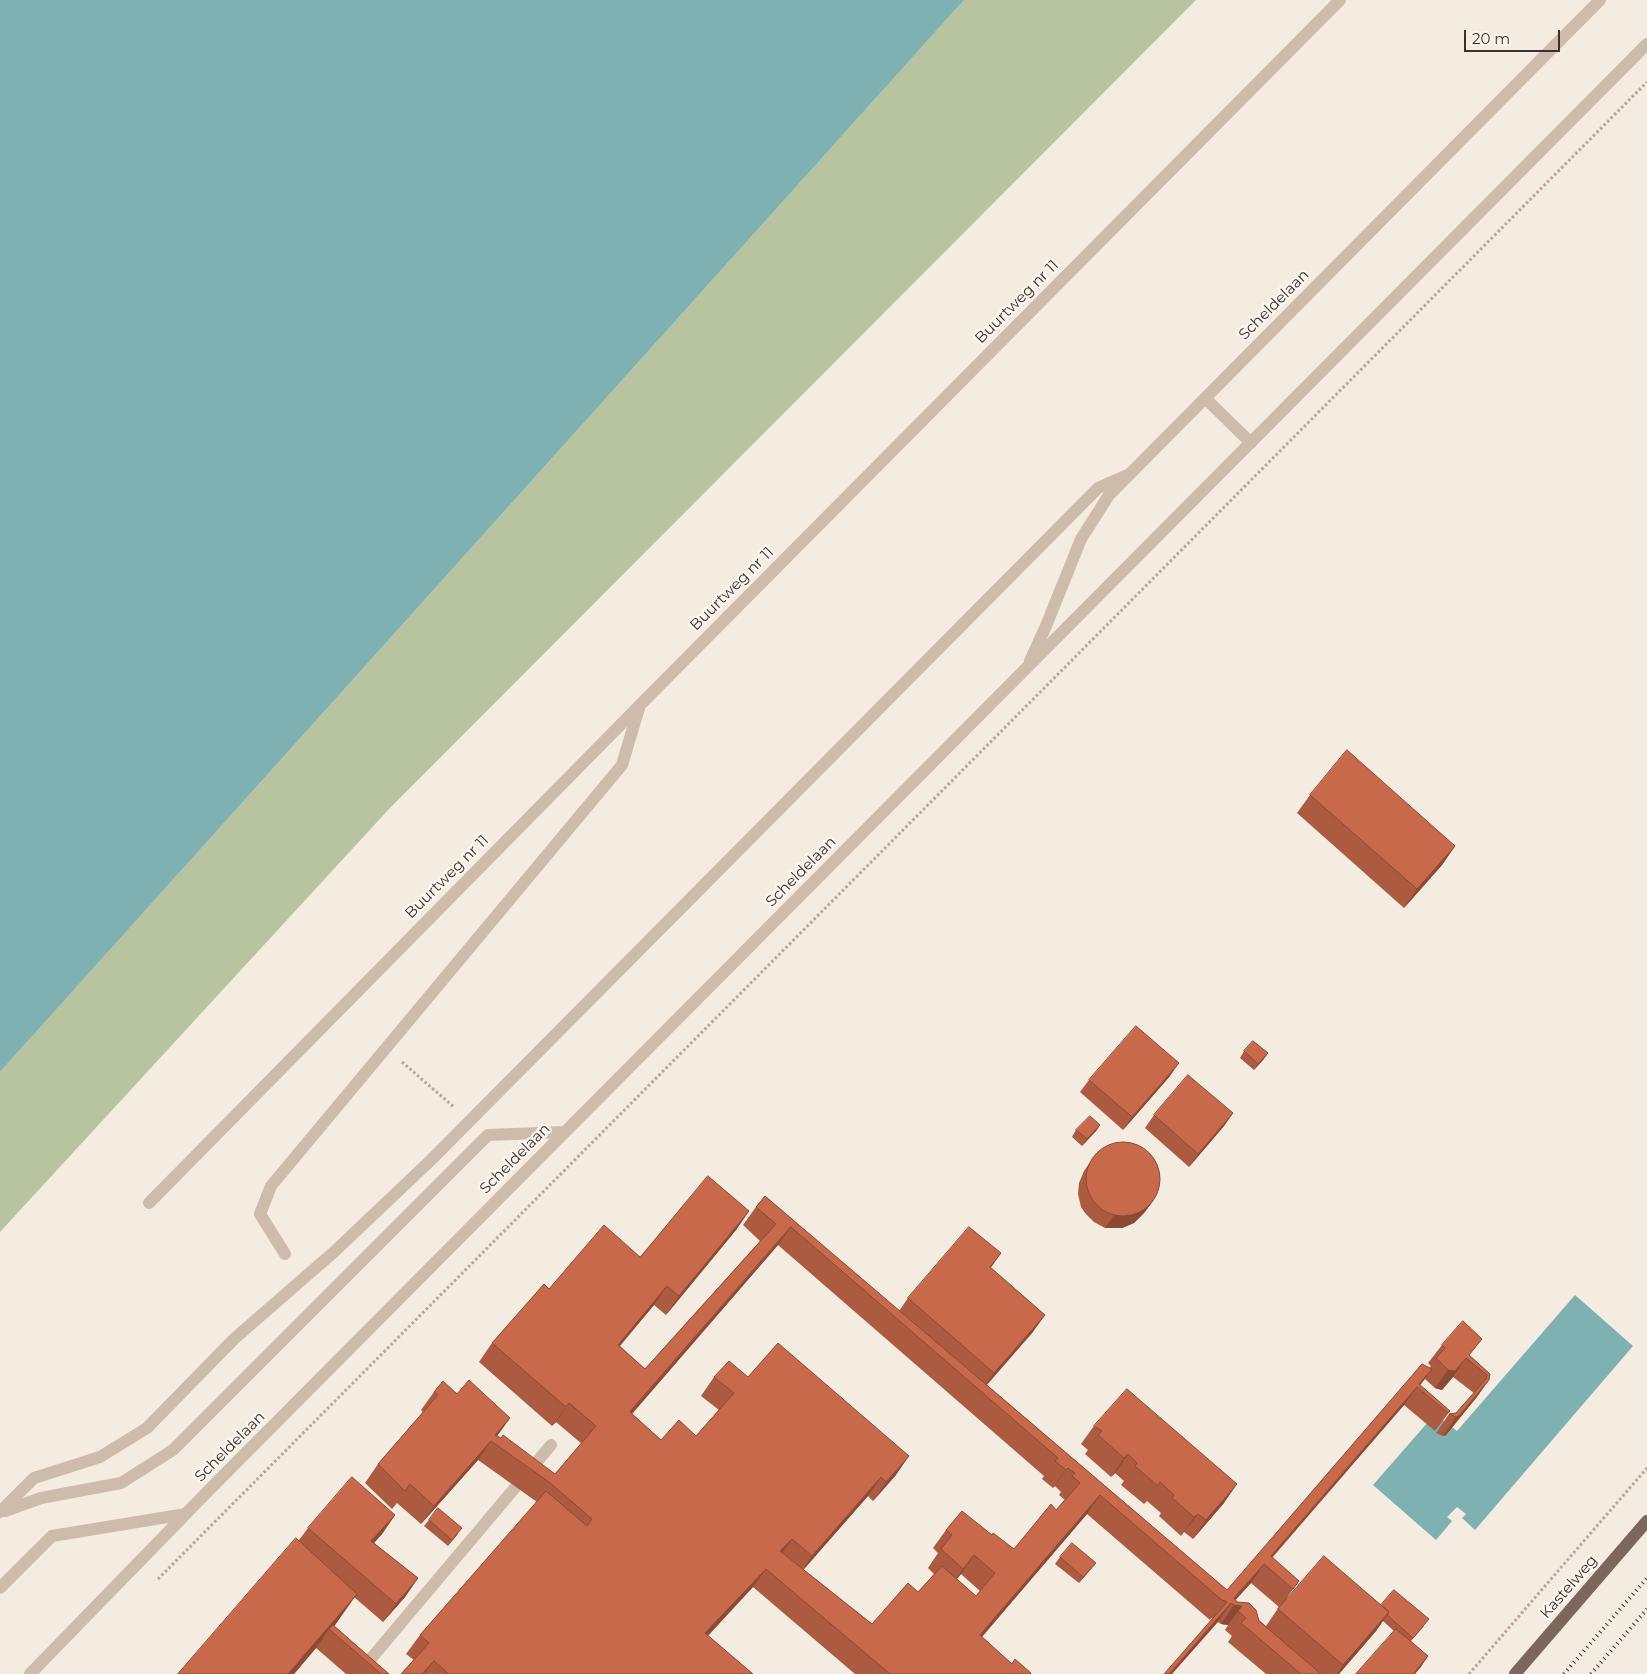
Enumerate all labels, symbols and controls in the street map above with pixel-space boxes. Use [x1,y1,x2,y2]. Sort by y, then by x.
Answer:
scale bar [1467,20,1563,52]
text: 20 m [1472,29,1510,48]
street label: Buurtweg nr 11 [971,256,1063,348]
street label: Scheldelaan [1235,266,1313,344]
street label: Buurtweg nr 11 [686,543,778,635]
street label: Buurtweg nr 11 [401,831,493,923]
street label: Scheldelaan [762,833,840,911]
street label: Scheldelaan [476,1120,554,1198]
street label: Scheldelaan [191,1408,269,1486]
street label: Kastelweg [1537,1552,1601,1622]

